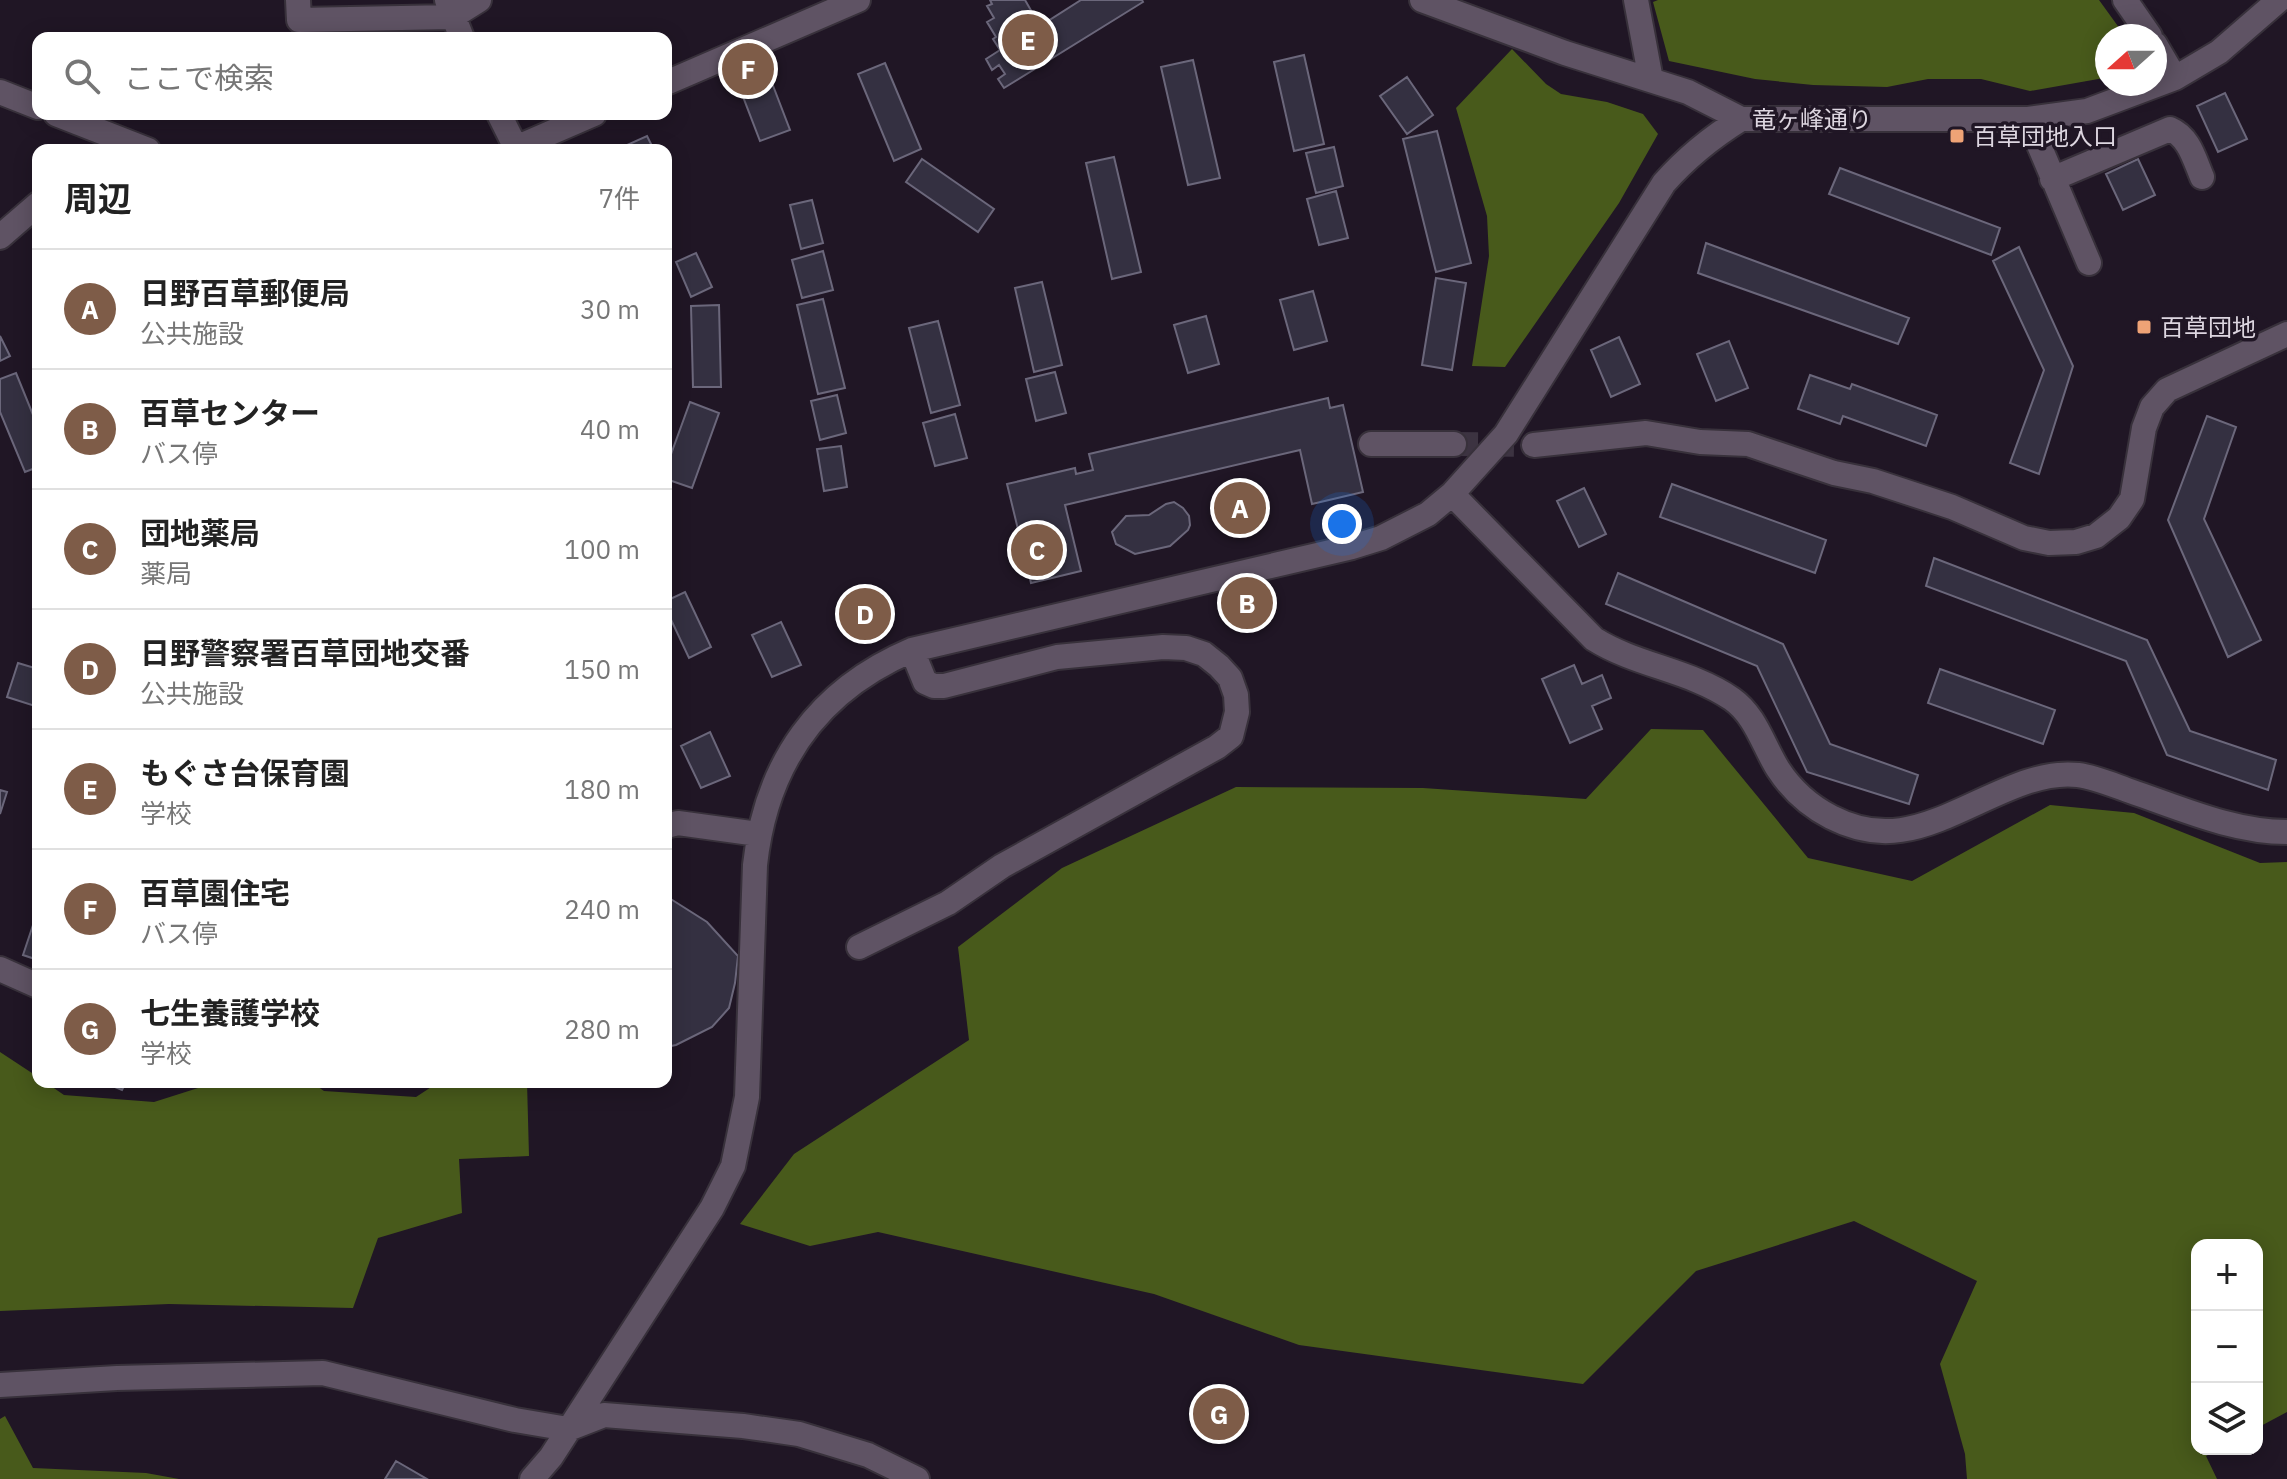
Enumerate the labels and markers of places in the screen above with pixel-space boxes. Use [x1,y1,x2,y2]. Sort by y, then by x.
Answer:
pin: E [1002,10,1054,70]
pin: F [722,39,774,99]
place label: 百草団地入口 [1973,120,2117,152]
marker: 百草団地入口 [1948,127,1966,145]
place label: 百草団地 [2160,311,2256,343]
marker: 百草団地 [2135,318,2153,336]
pin: A [1214,478,1266,538]
pin: C [1011,520,1063,580]
pin: B [1221,573,1273,633]
pin: D [839,584,891,644]
pin: G [1193,1384,1245,1444]

